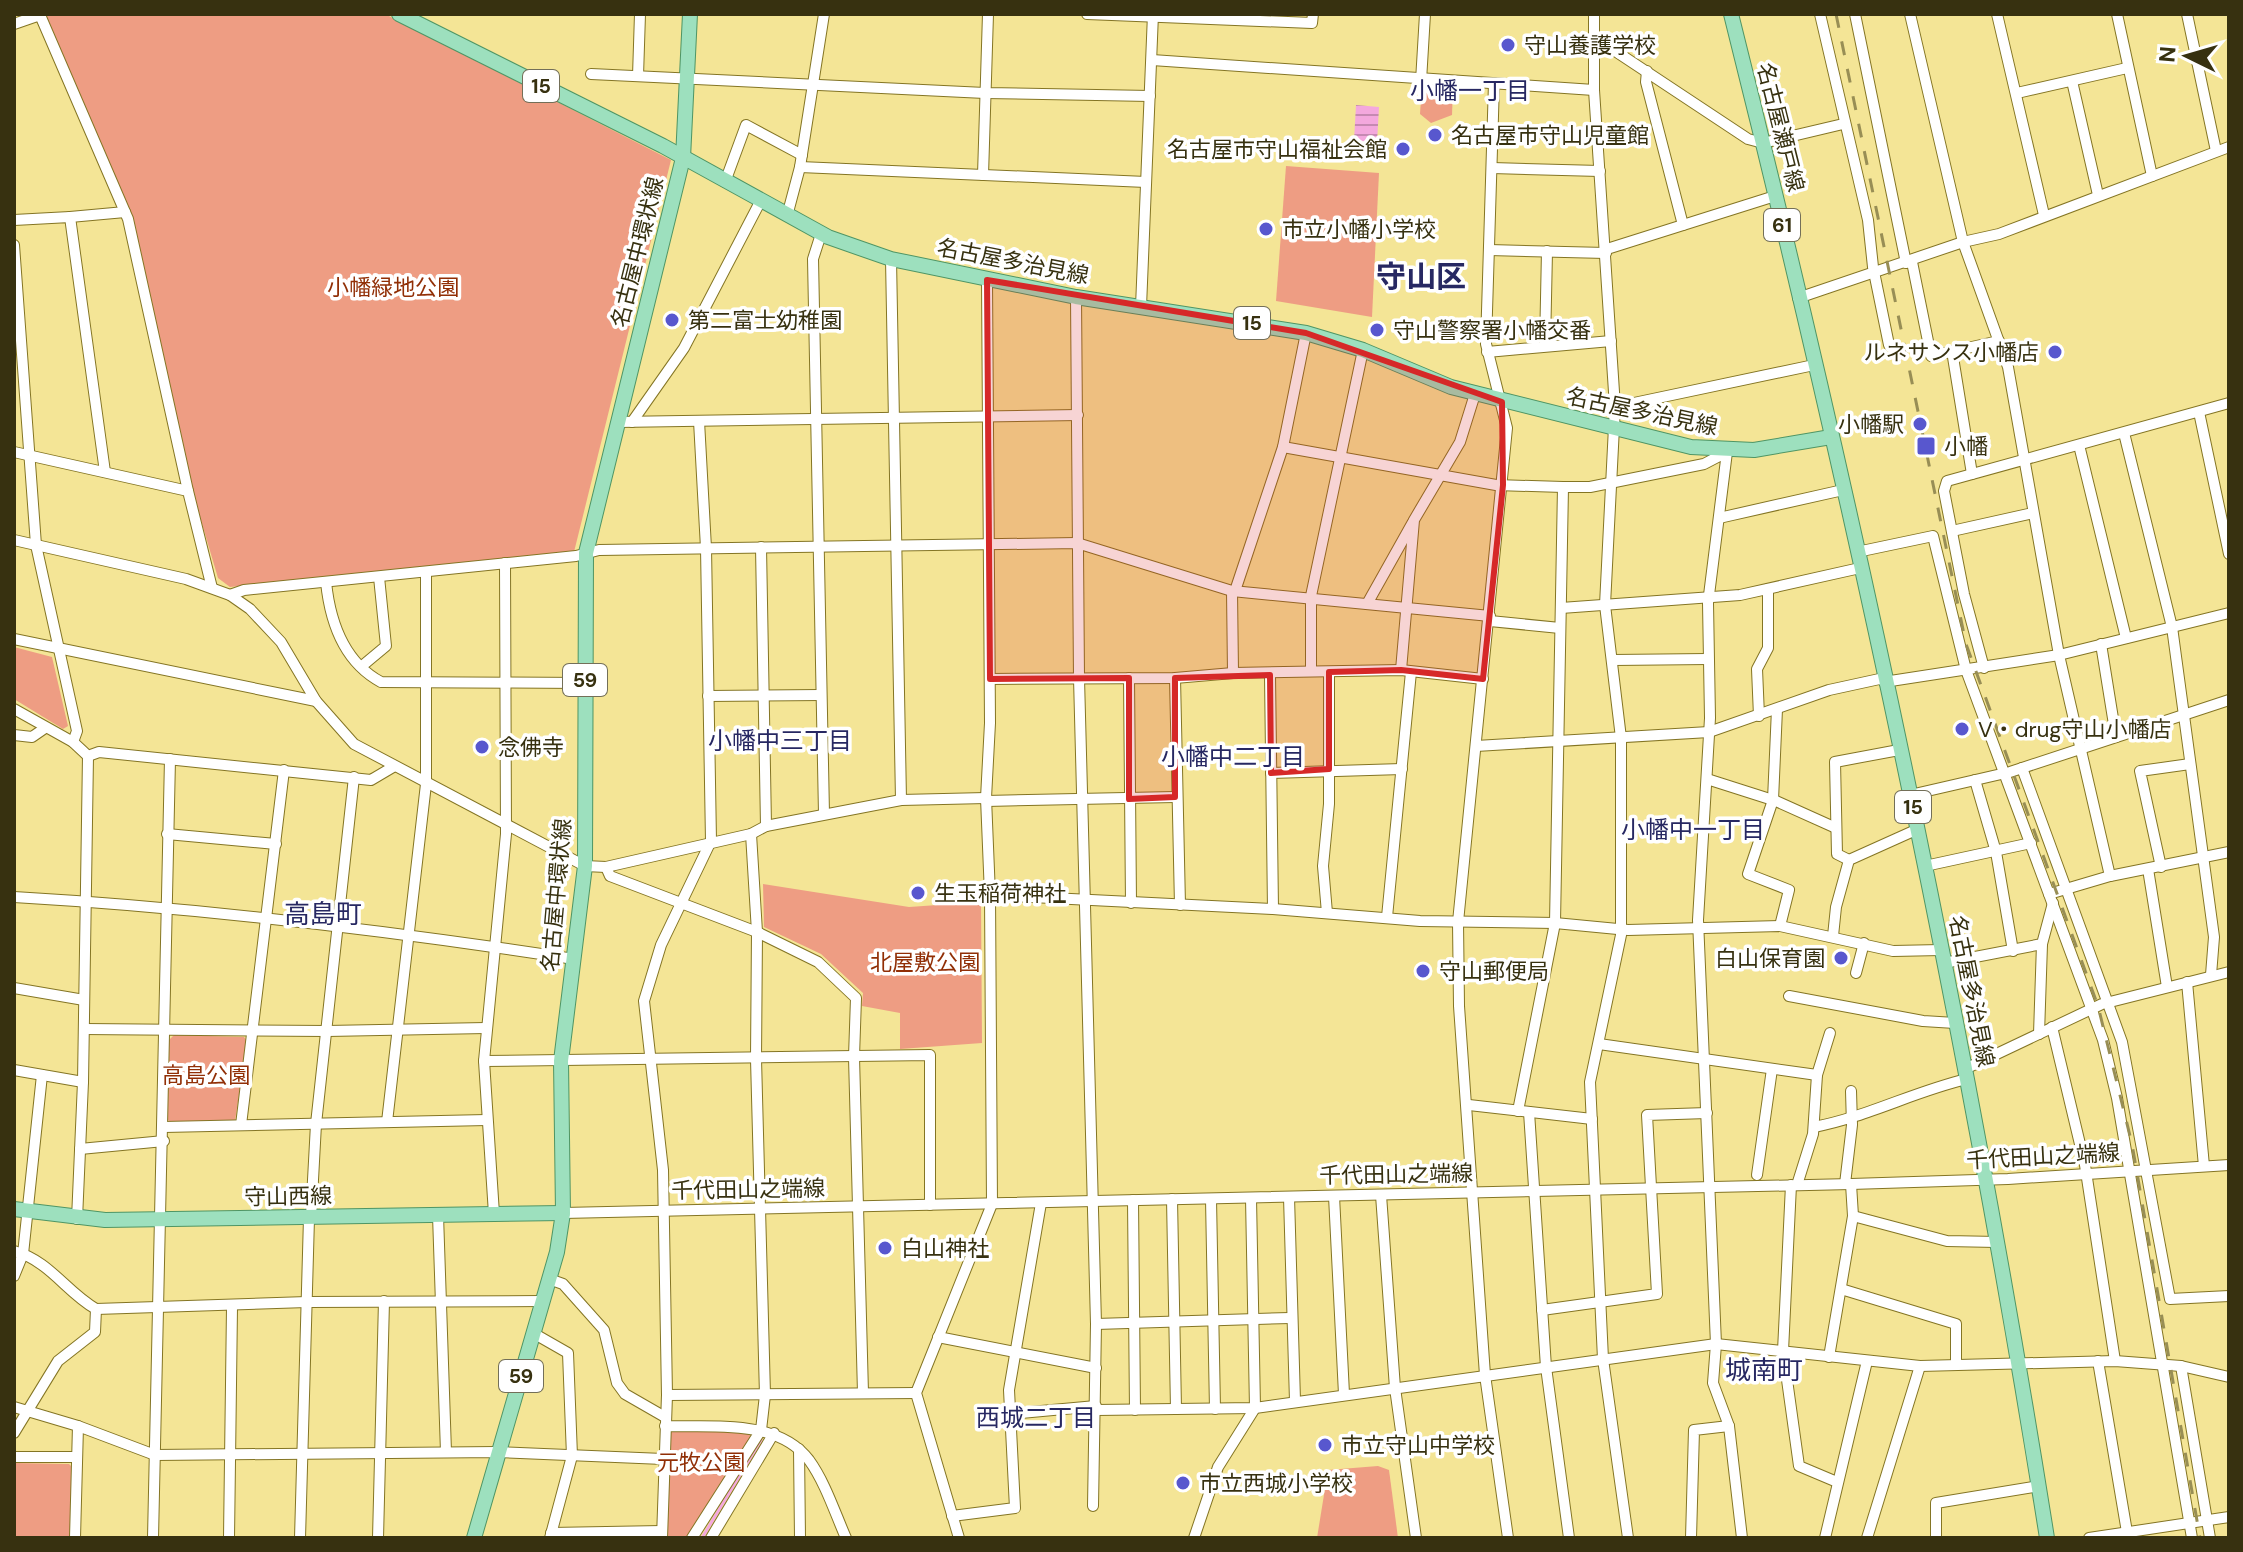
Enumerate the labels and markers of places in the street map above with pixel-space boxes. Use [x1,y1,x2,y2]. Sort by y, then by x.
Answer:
place label: 守山養護学校 [1524,31,1656,60]
marker: 守山養護学校 [1499,36,1517,54]
place label: 名古屋市守山児童館 [1451,121,1649,150]
marker: 名古屋市守山児童館 [1426,126,1444,144]
place label: 名古屋市守山福祉会館 [1167,135,1387,164]
marker: 名古屋市守山福祉会館 [1394,140,1412,158]
place label: 市立小幡小学校 [1282,215,1436,244]
marker: 市立小幡小学校 [1257,220,1275,238]
place label: 第二富士幼稚園 [688,306,842,335]
marker: 第二富士幼稚園 [663,311,681,329]
place label: 守山警察署小幡交番 [1393,316,1591,345]
marker: 守山警察署小幡交番 [1368,321,1386,339]
place label: ルネサンス小幡店 [1863,338,2039,367]
marker: ルネサンス小幡店 [2046,343,2064,361]
place label: 小幡駅 [1838,410,1904,439]
marker: 小幡駅 [1911,415,1929,433]
place label: 小幡 [1944,432,1988,461]
marker: 小幡 [1915,435,1937,457]
place label: V・drug守山小幡店 [1978,715,2172,744]
marker: V・drug守山小幡店 [1953,720,1971,738]
place label: 念佛寺 [498,733,564,762]
marker: 念佛寺 [473,738,491,756]
place label: 生玉稲荷神社 [934,879,1066,908]
marker: 生玉稲荷神社 [909,884,927,902]
place label: 白山保育園 [1715,944,1825,973]
marker: 白山保育園 [1832,949,1850,967]
place label: 守山郵便局 [1439,957,1549,986]
marker: 守山郵便局 [1414,962,1432,980]
place label: 白山神社 [901,1234,989,1263]
marker: 白山神社 [876,1239,894,1257]
place label: 市立守山中学校 [1341,1431,1495,1460]
marker: 市立守山中学校 [1316,1436,1334,1454]
place label: 市立西城小学校 [1199,1469,1353,1498]
marker: 市立西城小学校 [1174,1474,1192,1492]

